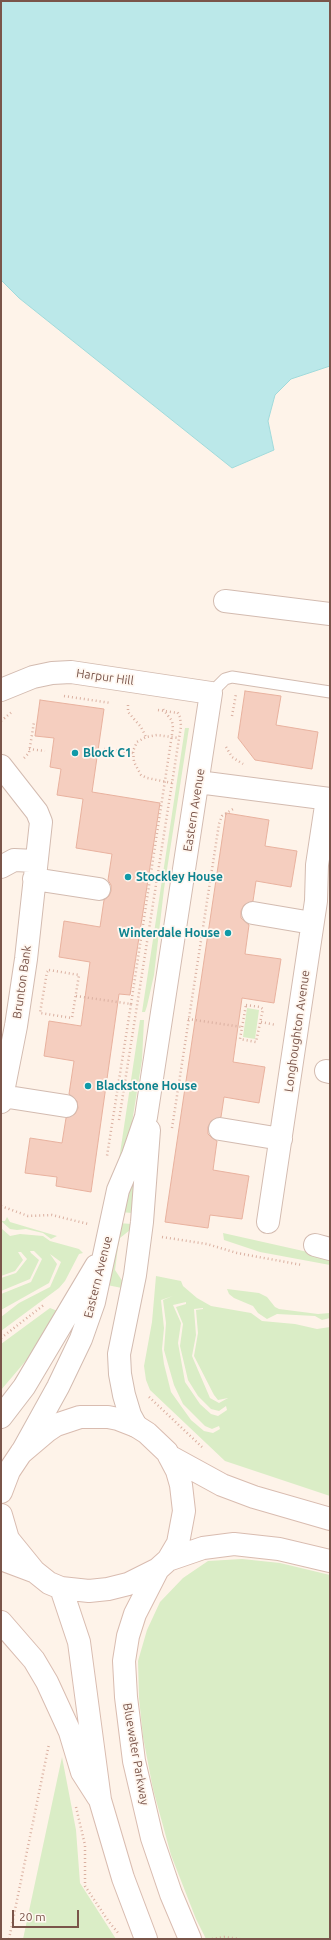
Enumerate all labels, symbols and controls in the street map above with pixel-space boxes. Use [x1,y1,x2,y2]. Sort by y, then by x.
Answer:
street label: Harpur Hill [75,666,135,688]
place label: Block C1 [83,746,132,760]
marker: Block C1 [70,748,80,758]
street label: Eastern Avenue [180,767,208,853]
place label: Stockley House [136,870,223,884]
marker: Stockley House [123,872,133,882]
place label: Winterdale House [119,926,220,940]
marker: Winterdale House [223,928,233,938]
street label: Brunton Bank [10,944,34,1020]
street label: Longhoughton Avenue [281,969,313,1093]
place label: Blackstone House [96,1079,197,1093]
marker: Blackstone House [83,1081,93,1091]
street label: Eastern Avenue [81,1235,115,1319]
street label: Bluewater Parkway [120,1702,152,1806]
scale bar [14,1902,81,1928]
text: 20 m [19,1910,46,1923]

